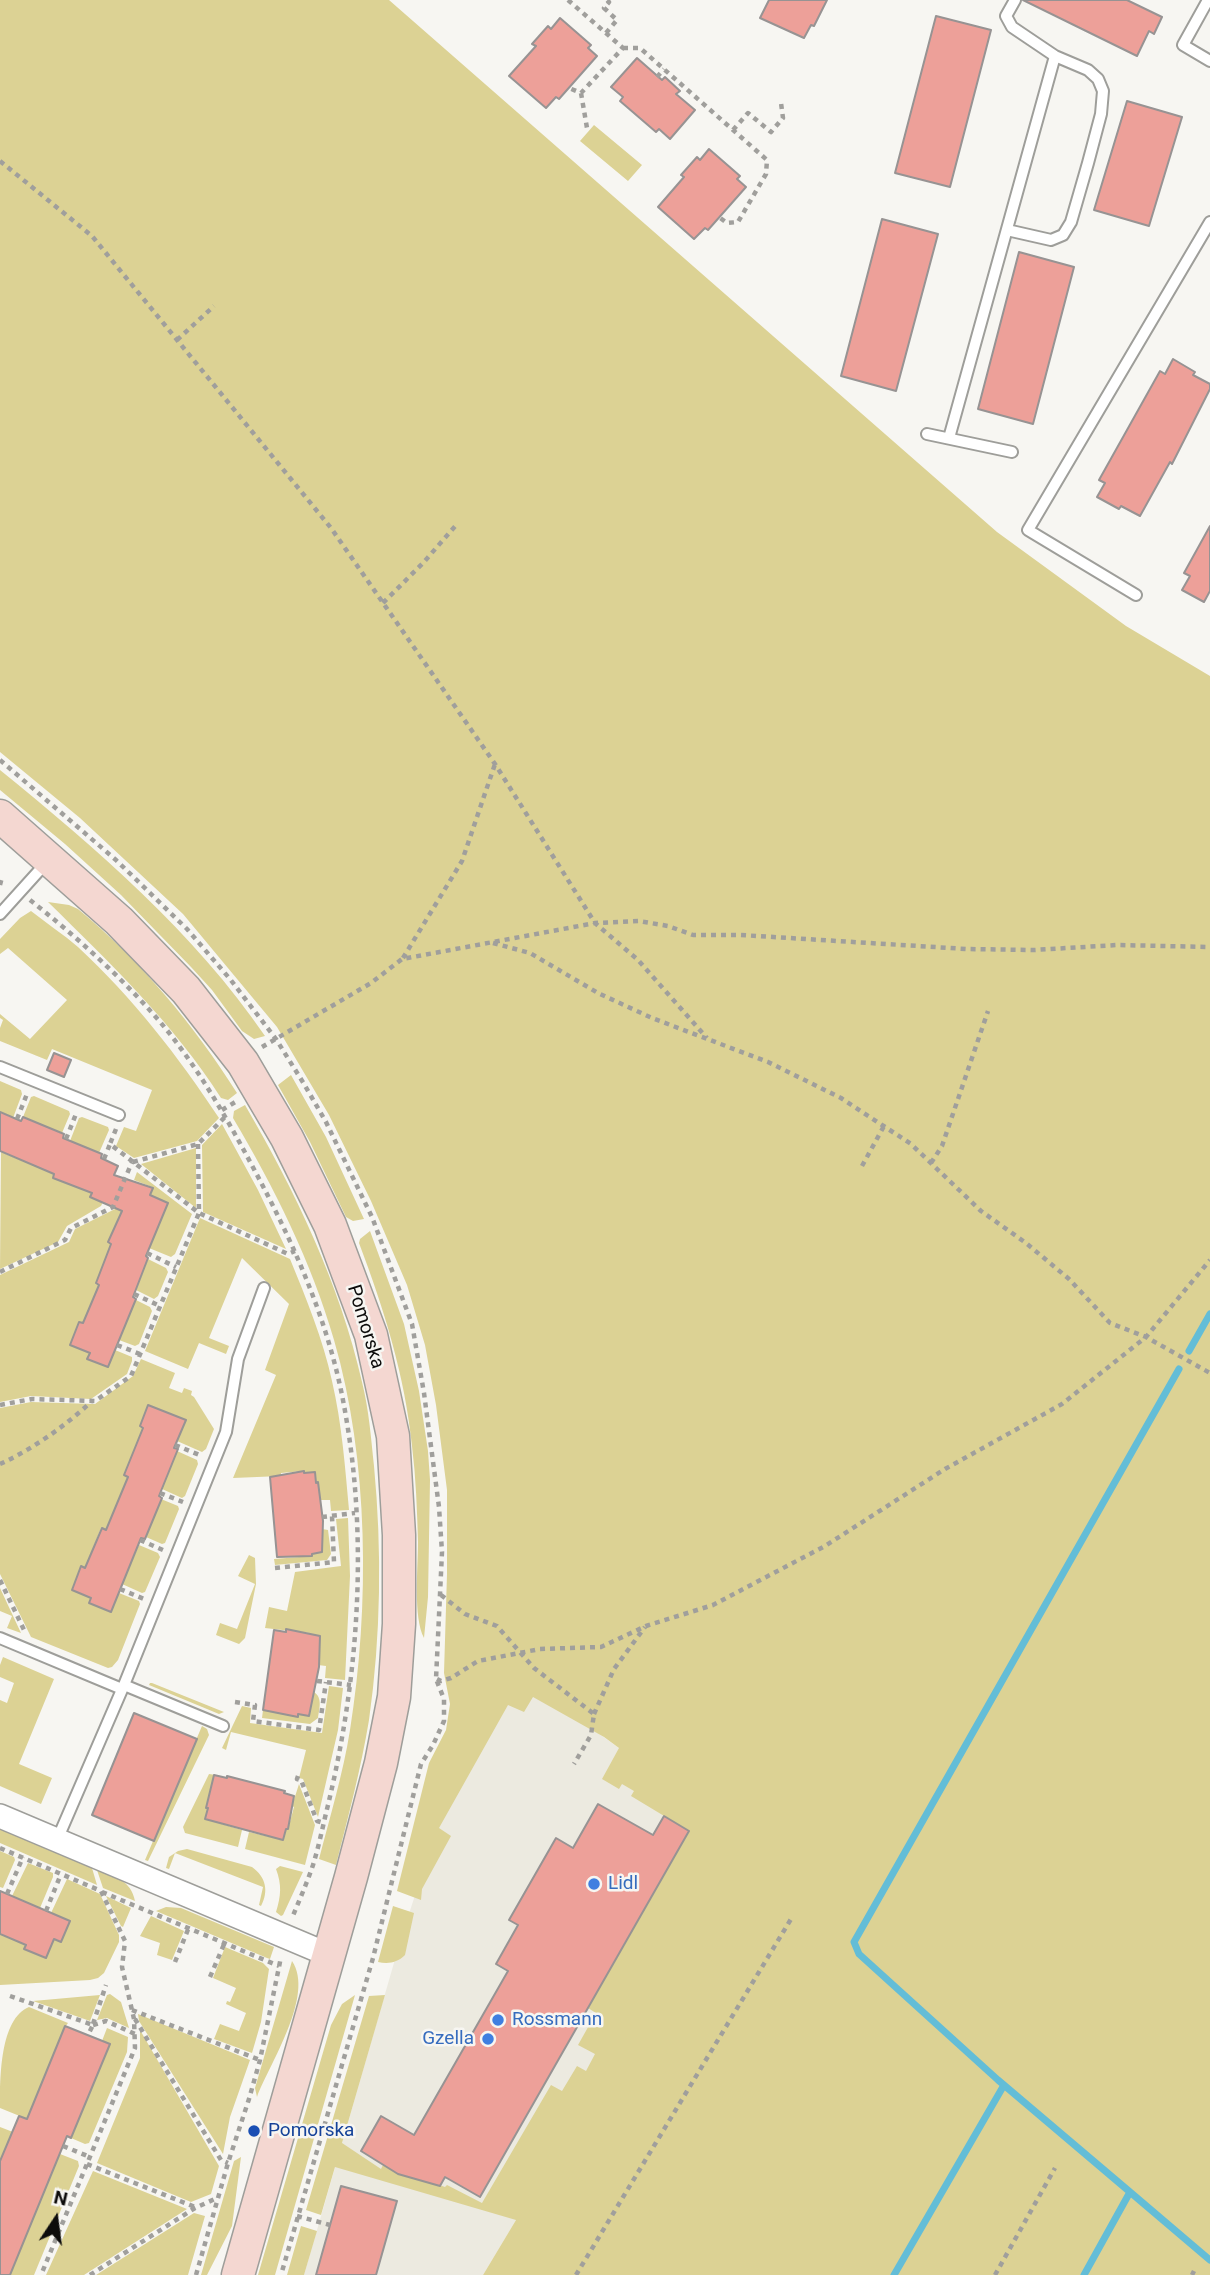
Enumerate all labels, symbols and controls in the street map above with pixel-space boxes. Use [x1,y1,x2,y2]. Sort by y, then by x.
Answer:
street label: Pomorska [341,1282,389,1372]
place label: Lidl [608,1873,638,1895]
marker: Lidl [586,1876,602,1892]
place label: Rossmann [512,2009,602,2031]
marker: Rossmann [490,2012,506,2028]
place label: Gzella [422,2028,474,2050]
marker: Gzella [480,2031,496,2047]
place label: Pomorska [268,2120,354,2142]
marker: Pomorska [246,2123,262,2139]
north arrow [21,2184,91,2254]
text: N [52,2185,70,2211]

